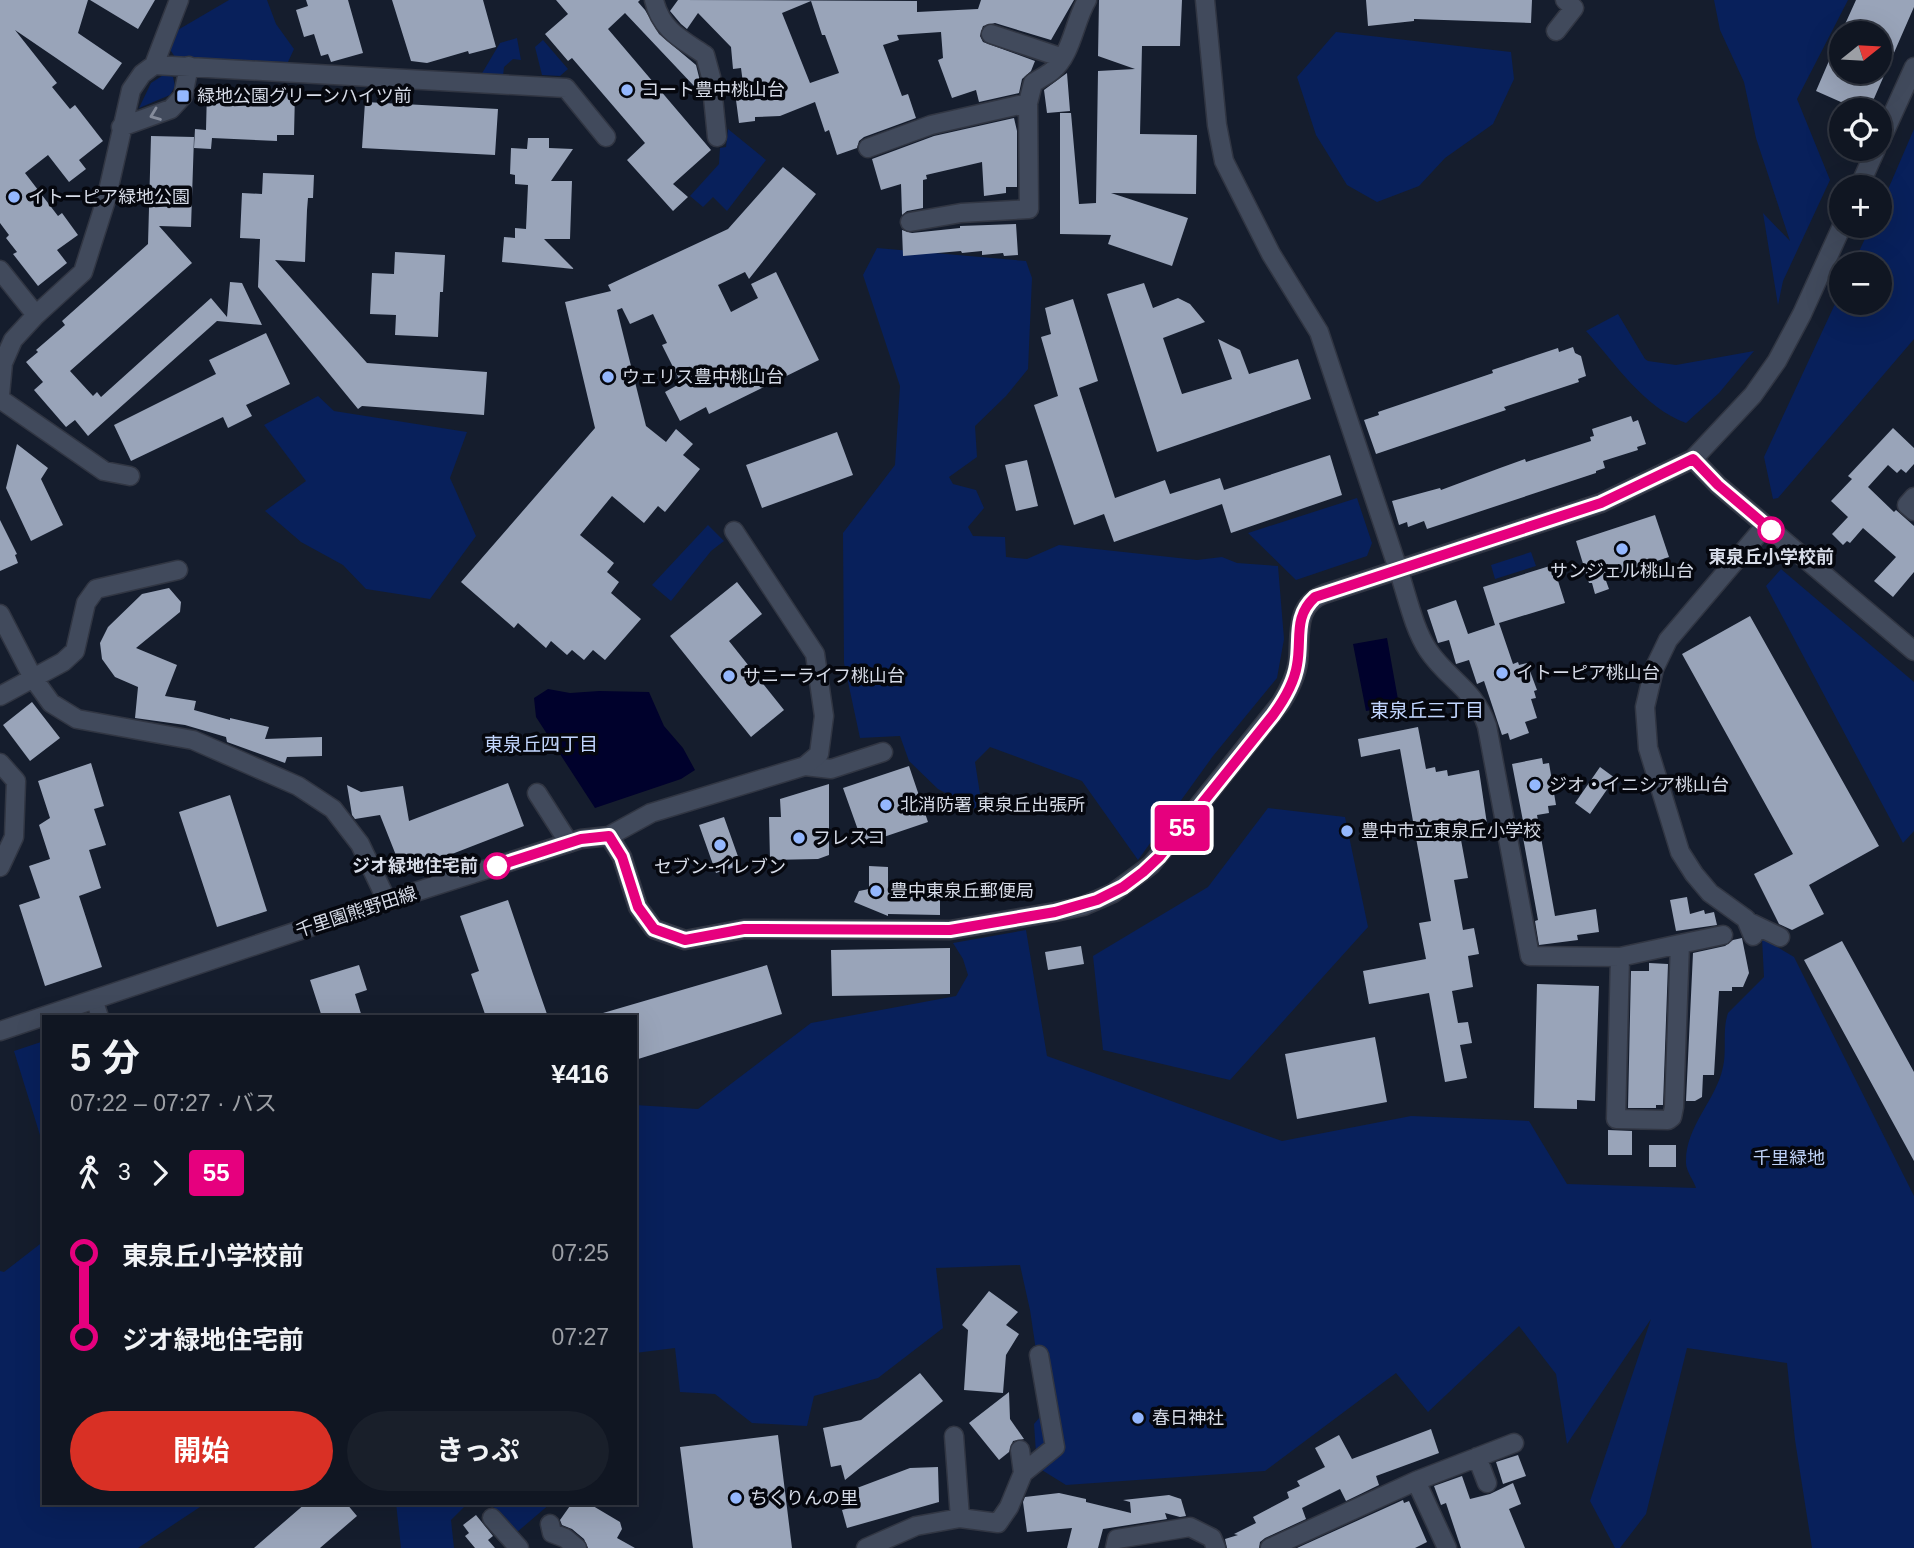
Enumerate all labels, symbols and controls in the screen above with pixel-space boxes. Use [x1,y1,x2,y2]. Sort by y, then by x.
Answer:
north arrow [1829,21,1892,84]
map controls [1829,21,1892,315]
place label: コート豊中桃山台 [641,80,785,100]
marker: コート豊中桃山台 [619,82,635,98]
place label: 緑地公園グリーンハイツ前 [197,86,412,106]
marker: 緑地公園グリーンハイツ前 [175,88,191,104]
button: locate [1829,98,1892,161]
one-way arrow [149,107,161,121]
button: + [1829,175,1892,238]
place label: イトーピア緑地公園 [28,187,190,207]
marker: イトーピア緑地公園 [6,189,22,205]
button: − [1829,252,1892,315]
place label: ウェリス豊中桃山台 [622,367,784,387]
marker: ウェリス豊中桃山台 [600,369,616,385]
marker: 東泉丘小学校前 [1758,517,1784,543]
marker: サンジェル桃山台 [1614,541,1630,557]
place label: 東泉丘小学校前 [1708,547,1834,567]
place label: サンジェル桃山台 [1550,561,1694,581]
place label: イトーピア桃山台 [1516,663,1660,683]
marker: イトーピア桃山台 [1494,665,1510,681]
place label: サニーライフ桃山台 [743,666,905,686]
marker: サニーライフ桃山台 [721,668,737,684]
district label: 東泉丘三丁目 [1370,700,1484,721]
district label: 東泉丘四丁目 [484,734,598,755]
place label: ジオ・イニシア桃山台 [1549,775,1729,795]
marker: ジオ・イニシア桃山台 [1527,777,1543,793]
place label: 北消防署 東泉丘出張所 [900,795,1085,815]
marker: 北消防署 東泉丘出張所 [878,797,894,813]
line badge: 55 [1150,805,1214,851]
text: 55 [1169,814,1195,841]
place label: 豊中市立東泉丘小学校 [1361,821,1541,841]
marker: 豊中市立東泉丘小学校 [1339,823,1355,839]
place label: フレスコ [813,828,885,848]
marker: フレスコ [791,830,807,846]
marker: セブン-イレブン [712,837,728,853]
marker: ジオ緑地住宅前 [484,853,510,879]
place label: ジオ緑地住宅前 [352,856,478,876]
place label: セブン-イレブン [654,857,786,877]
place label: 豊中東泉丘郵便局 [890,881,1034,901]
street label: 千里園熊野田線 [293,883,419,941]
marker: 豊中東泉丘郵便局 [868,883,884,899]
text: 5 分 [70,1037,140,1079]
text: ¥416 [551,1059,609,1089]
text: 07:22 – 07:27 · バス [70,1090,277,1116]
park label: 千里緑地 [1753,1148,1825,1168]
icon: walk [70,1154,108,1192]
icon: forward [141,1154,179,1192]
text: 3 [118,1159,131,1185]
text: 55 [203,1159,230,1186]
text: 07:25 [551,1240,609,1266]
text: 東泉丘小学校前 [122,1241,304,1271]
text: 07:27 [551,1324,609,1350]
text: ジオ緑地住宅前 [122,1325,304,1355]
place label: 春日神社 [1152,1408,1224,1428]
marker: 春日神社 [1130,1410,1146,1426]
button: 開始 [70,1411,333,1491]
button: きっぷ [347,1411,609,1491]
place label: ちくりんの里 [750,1488,858,1508]
marker: ちくりんの里 [728,1490,744,1506]

